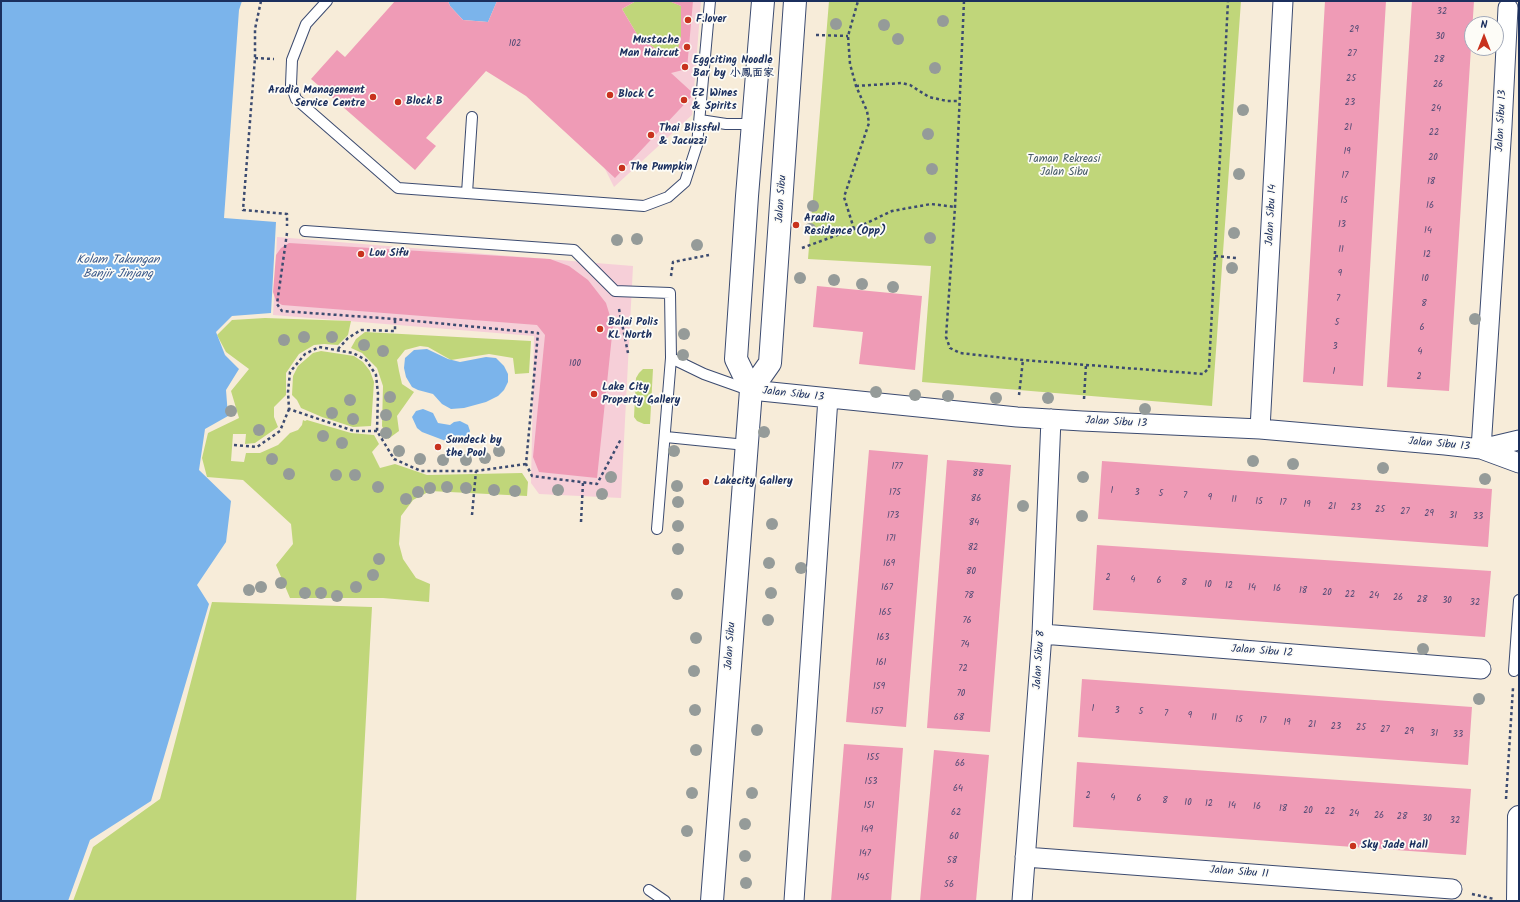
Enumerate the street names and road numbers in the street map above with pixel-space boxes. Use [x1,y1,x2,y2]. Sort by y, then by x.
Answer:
street label: Jalan Sibu 13 [1494,90,1510,152]
street label: Jalan Sibu [774,175,790,223]
street label: Jalan Sibu 14 [1264,184,1280,246]
street label: Jalan Sibu 13 [761,385,825,405]
street label: Jalan Sibu 13 [1085,415,1147,431]
street label: Jalan Sibu 13 [1407,436,1471,454]
street label: Jalan Sibu [723,622,739,670]
street label: Jalan Sibu 8 [1031,630,1049,690]
street label: Jalan Sibu 12 [1231,643,1293,661]
street label: Jalan Sibu 11 [1209,864,1269,882]

